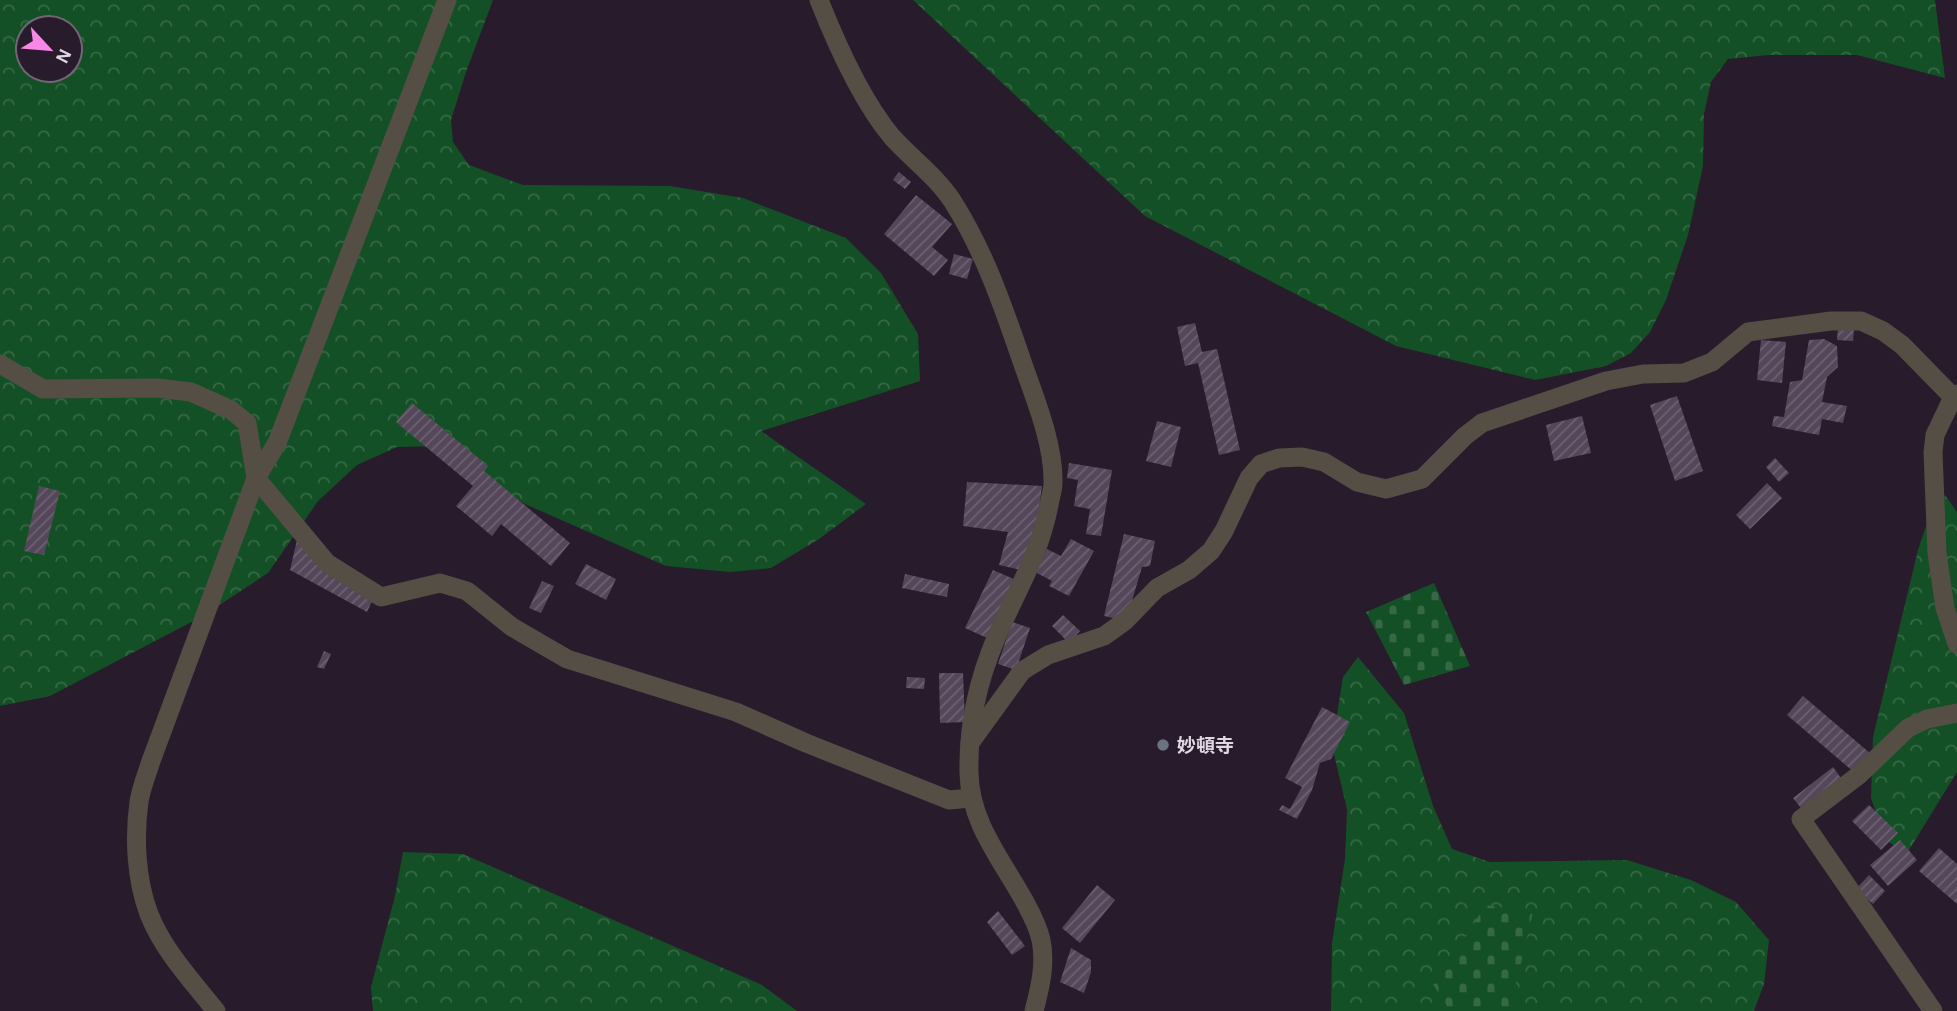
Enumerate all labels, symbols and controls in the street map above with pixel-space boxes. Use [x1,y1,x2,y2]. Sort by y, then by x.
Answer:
north arrow [14,14,84,84]
text: N [51,46,74,66]
place label: 妙頓寺 [1177,736,1234,756]
marker: 妙頓寺 [1155,737,1171,753]

